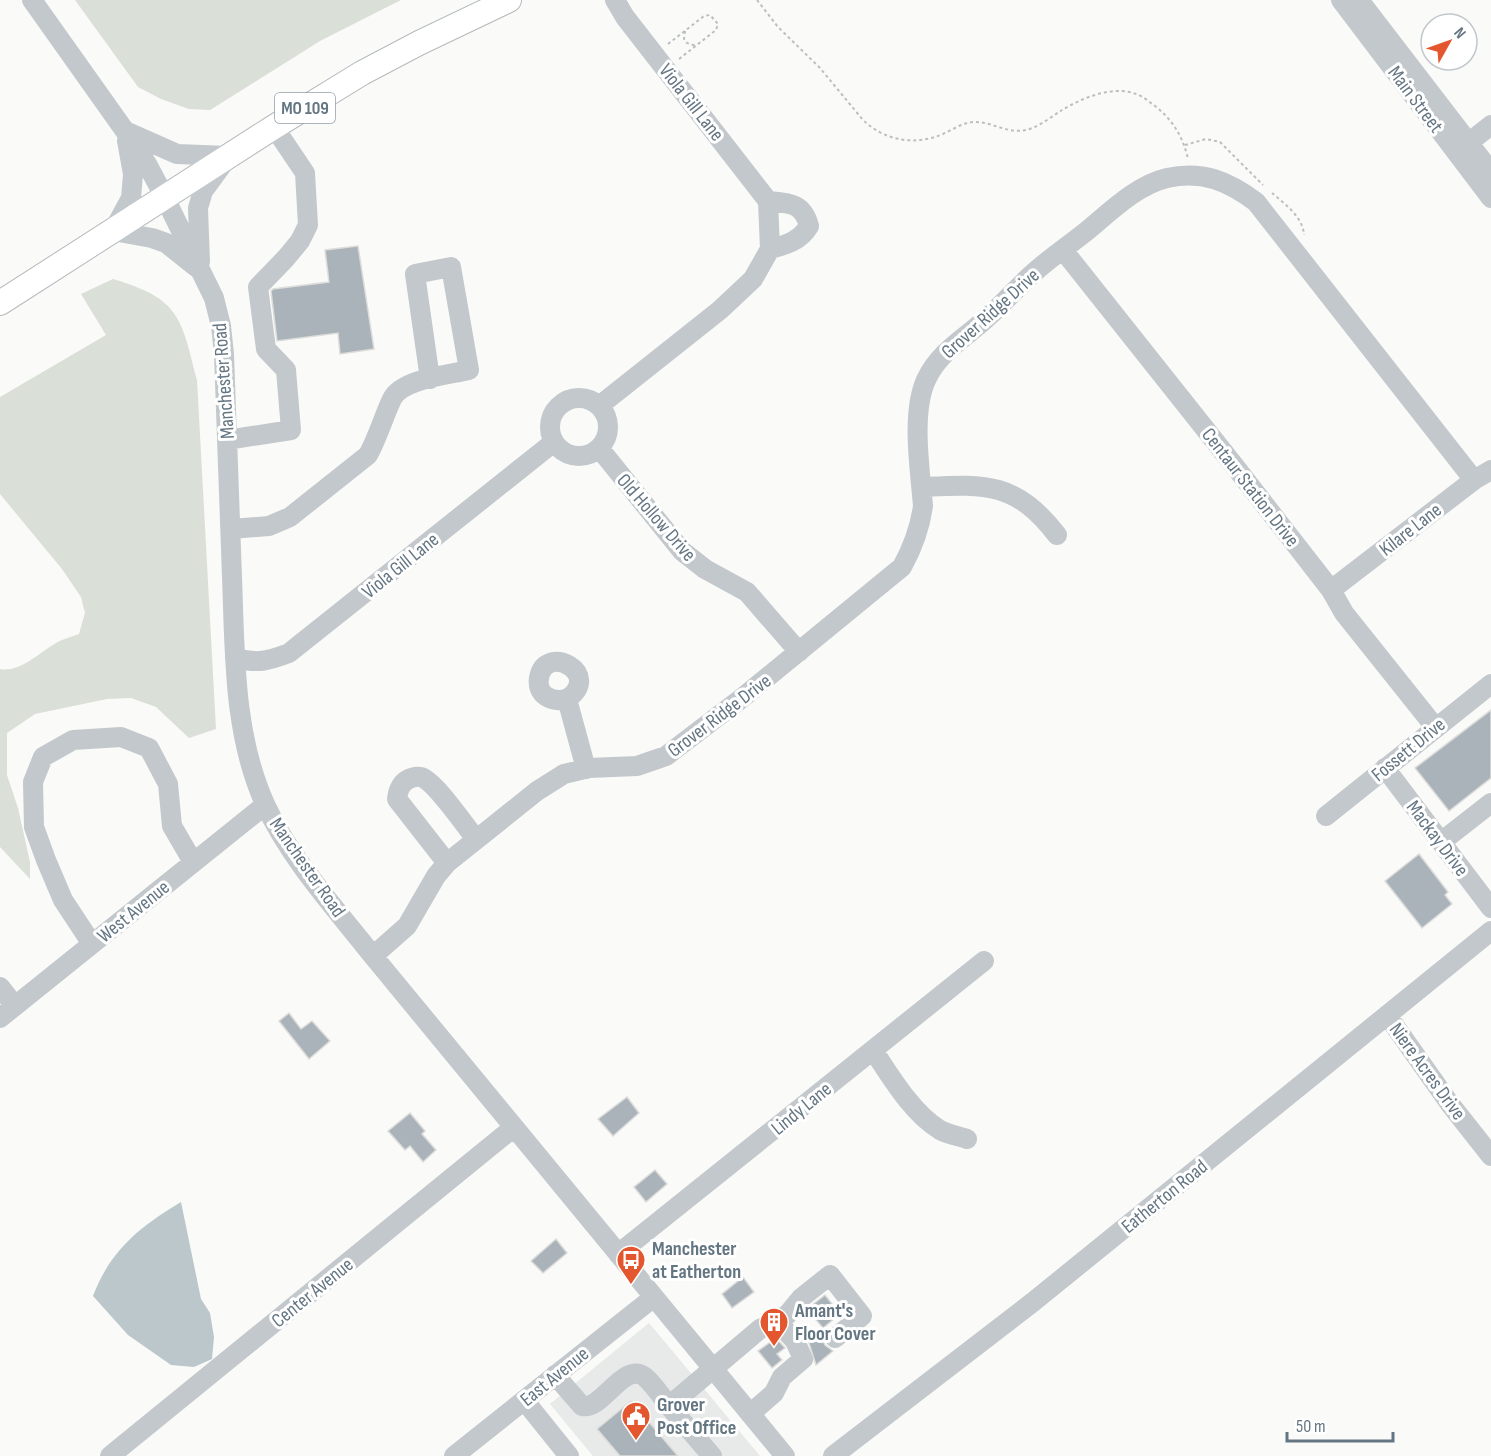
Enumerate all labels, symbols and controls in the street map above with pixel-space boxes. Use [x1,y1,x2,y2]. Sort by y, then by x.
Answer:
north arrow [1419,12,1479,72]
text: N [1449,24,1469,43]
street label: Viola Gill Lane [654,59,729,146]
street label: Main Street [1382,62,1448,138]
road number: MO 109 [275,93,335,123]
street label: Grover Ridge Drive [937,264,1045,364]
street label: Manchester Road [208,322,240,440]
street label: Centaur Station Drive [1196,423,1304,552]
street label: Old Hollow Drive [612,469,701,566]
street label: Kilare Lane [1375,498,1447,562]
street label: Viola Gill Lane [357,528,444,604]
street label: Grover Ridge Drive [663,669,776,763]
street label: Fossett Drive [1367,713,1450,787]
street label: Mackay Drive [1401,796,1473,881]
street label: Manchester Road [264,813,350,922]
street label: West Avenue [93,875,175,948]
street label: Niere Acres Drive [1384,1018,1470,1125]
street label: Lindy Lane [767,1077,837,1140]
street label: Eatherton Road [1117,1155,1212,1239]
place label: Manchester at Eatherton [652,1237,741,1284]
bus stop icon: Manchester at Eatherton [615,1244,647,1286]
street label: Center Avenue [267,1253,358,1333]
place label: Amant's Floor Cover [794,1299,876,1346]
building icon: Amant's Floor Cover [758,1306,790,1348]
street label: East Avenue [516,1342,594,1412]
place label: Grover Post Office [657,1393,736,1440]
public building icon: Grover Post Office [620,1400,652,1442]
scale bar [1287,1405,1394,1443]
text: 50 m [1296,1416,1326,1437]

